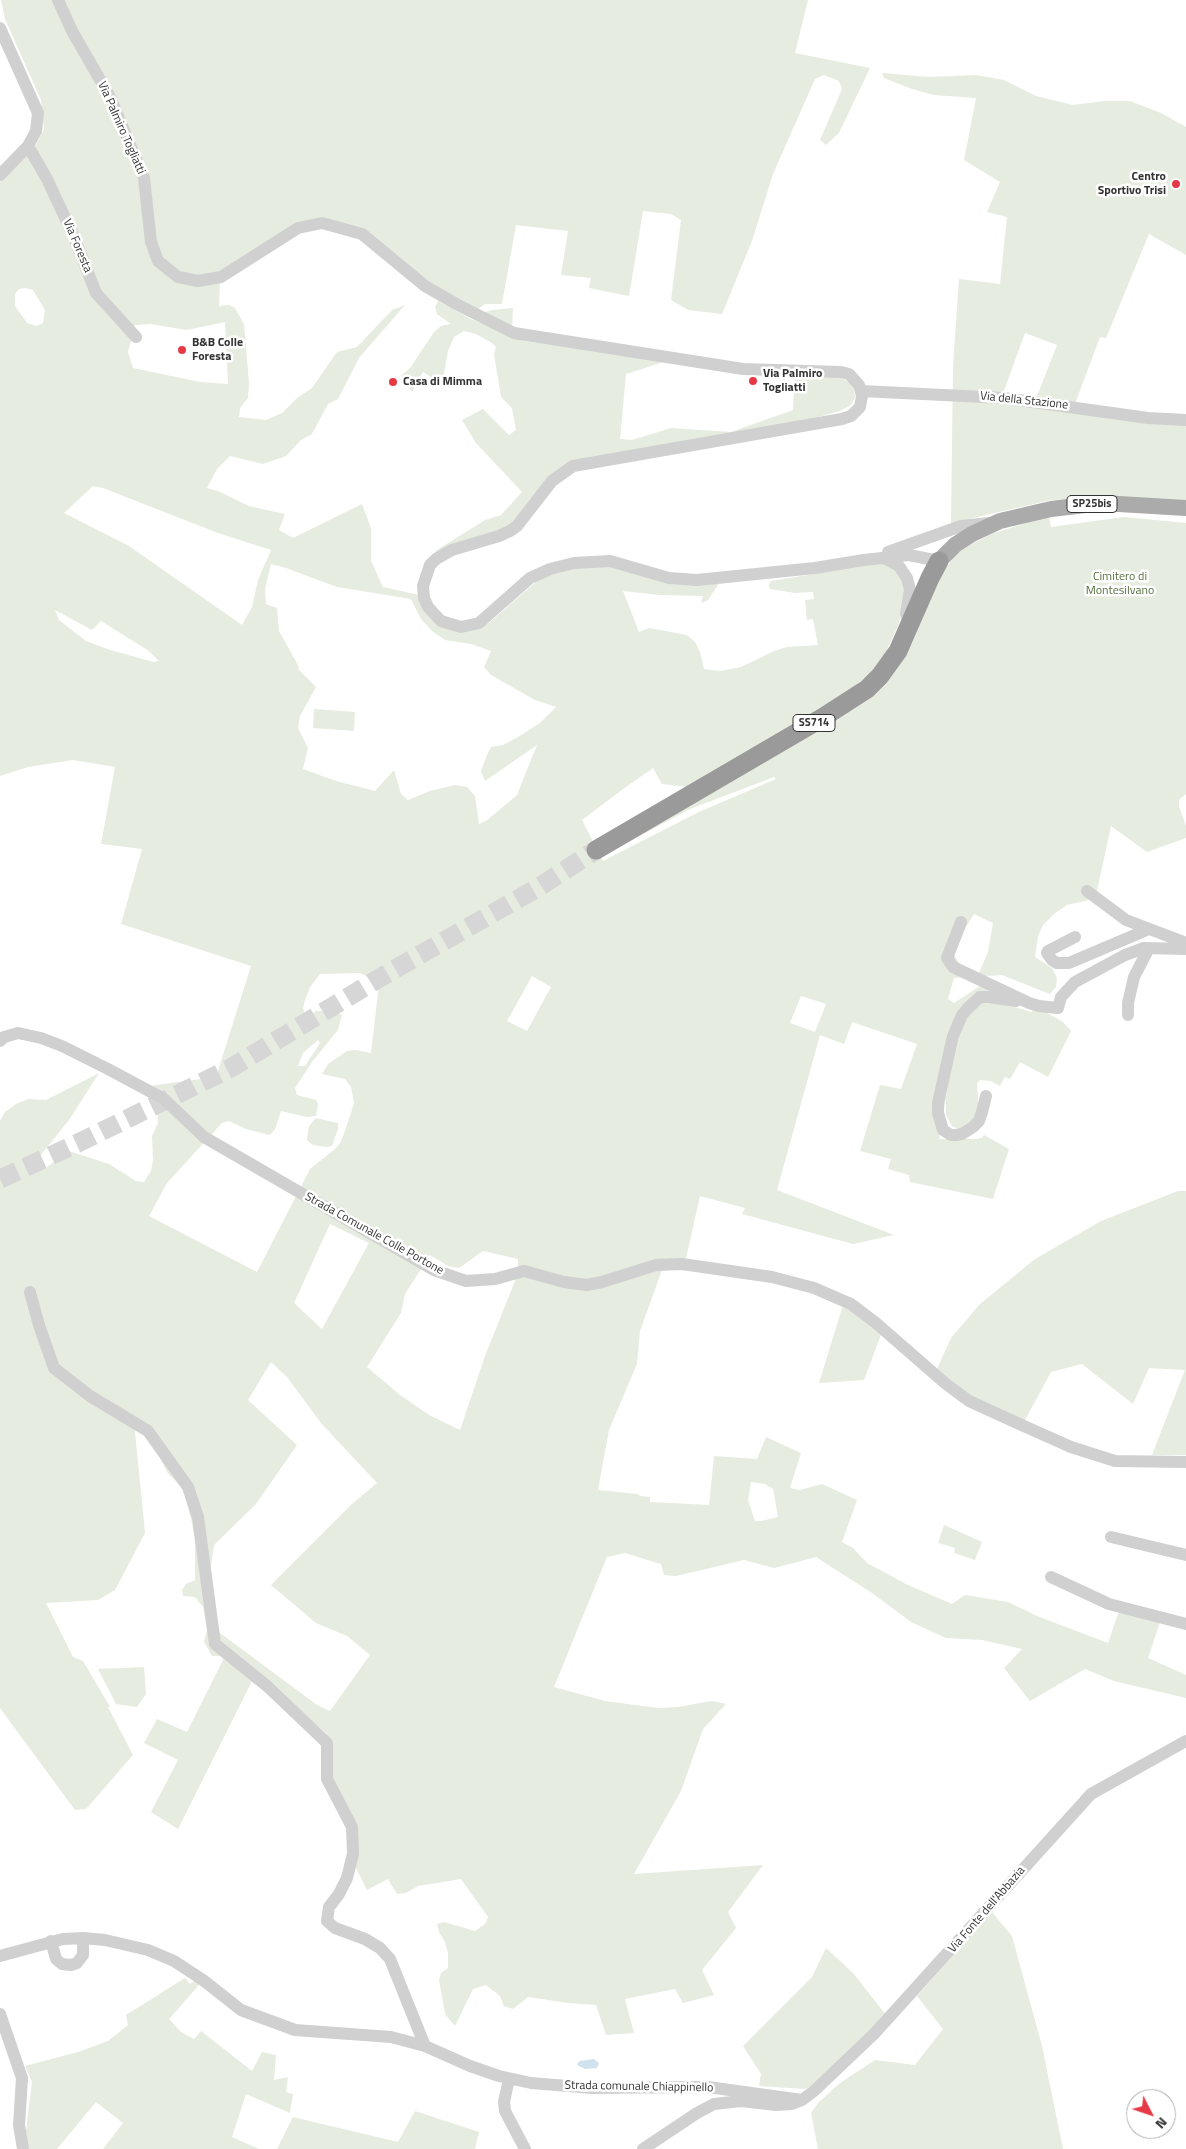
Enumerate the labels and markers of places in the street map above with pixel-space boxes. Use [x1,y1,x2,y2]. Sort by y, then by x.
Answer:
place label: Centro Sportivo Trisi [1098,170,1166,198]
marker: Centro Sportivo Trisi [1170,178,1182,190]
place label: B&B Colle Foresta [192,336,243,364]
marker: B&B Colle Foresta [176,344,188,356]
place label: Via Palmiro Togliatti [763,367,822,395]
place label: Casa di Mimma [403,375,482,389]
marker: Via Palmiro Togliatti [747,375,759,387]
marker: Casa di Mimma [387,376,399,388]

